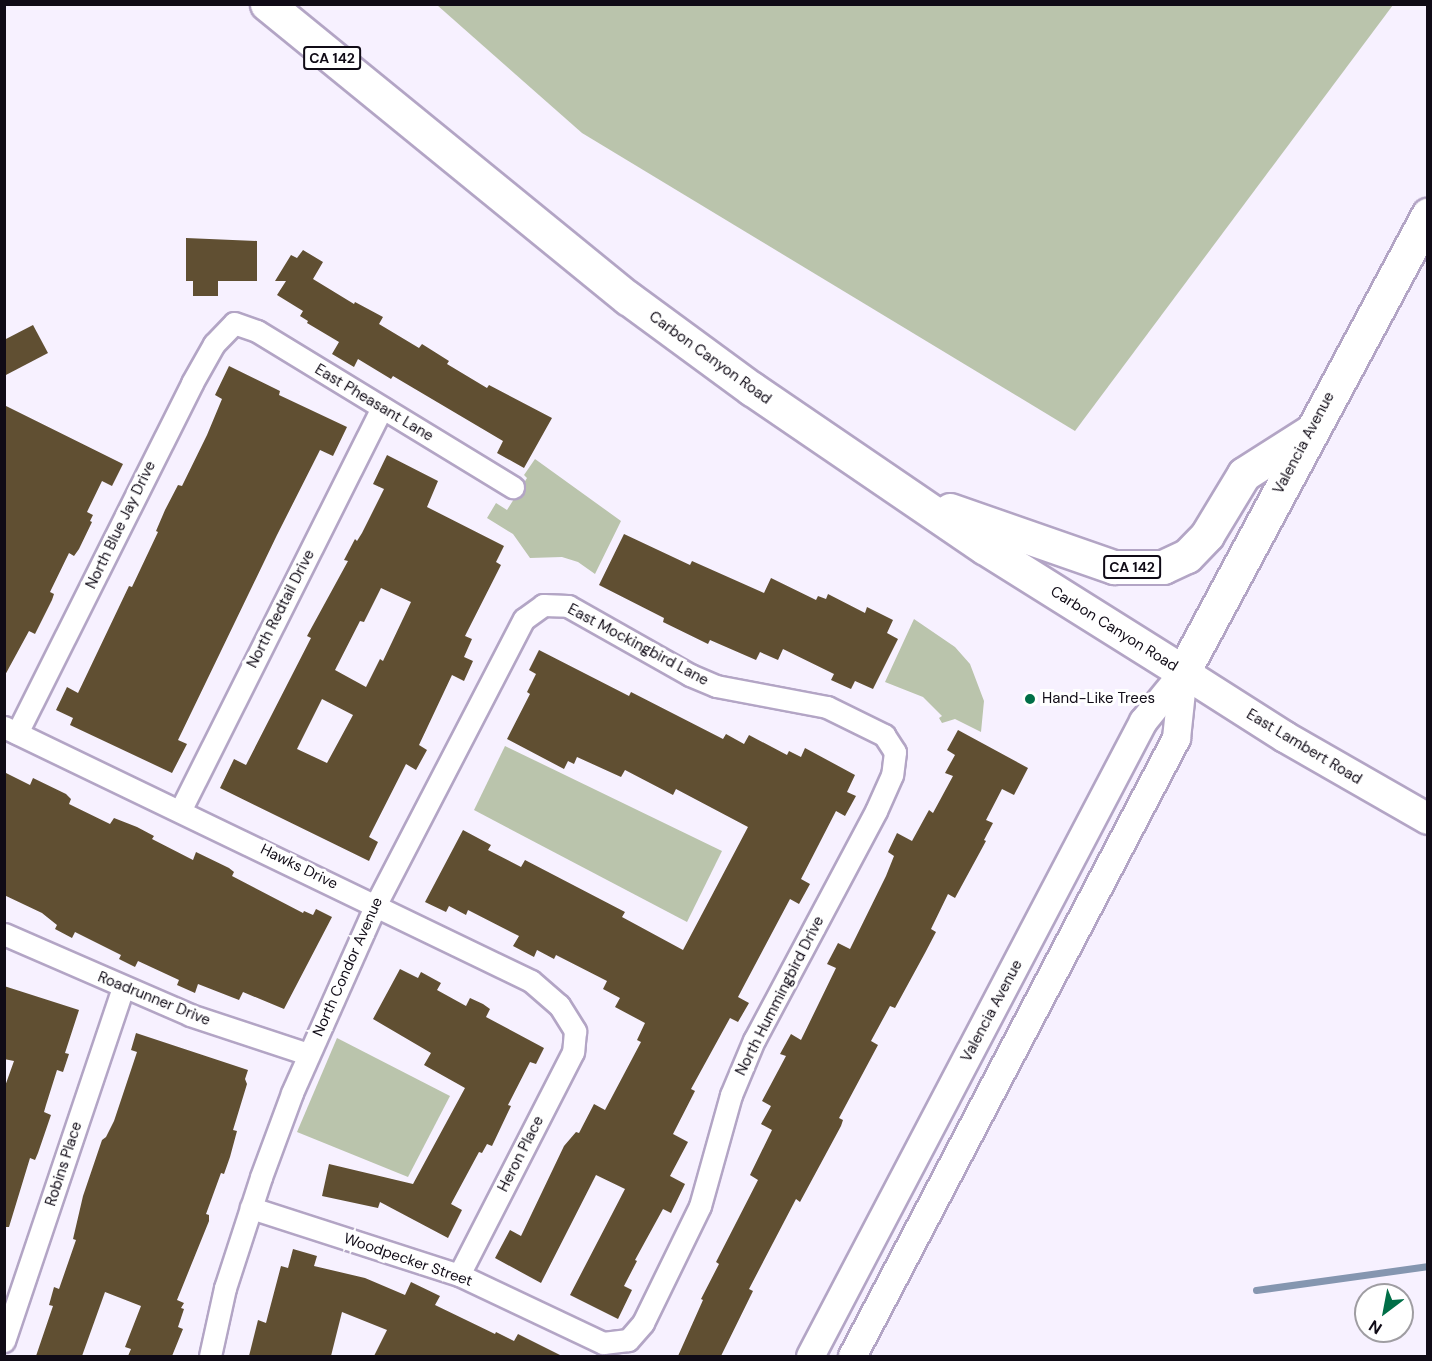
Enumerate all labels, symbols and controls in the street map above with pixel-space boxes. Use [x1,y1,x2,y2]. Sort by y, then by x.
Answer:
road number: CA 142 [302,47,362,69]
street label: Carbon Canyon Road [645,308,775,408]
street label: East Pheasant Lane [311,361,437,445]
street label: Valencia Avenue [1269,389,1339,497]
street label: North Blue Jay Drive [82,458,160,592]
street label: North Redtail Drive [243,547,319,671]
road number: CA 142 [1102,556,1162,578]
street label: Carbon Canyon Road [1047,582,1181,676]
street label: East Mockingbird Lane [565,600,711,690]
place label: Hand-Like Trees [1042,690,1155,708]
marker: Hand-Like Trees [1023,692,1037,706]
street label: East Lambert Road [1243,705,1365,789]
street label: Hawks Drive [257,841,341,893]
street label: North Condor Avenue [309,895,387,1039]
street label: North Hummingbird Drive [732,913,828,1079]
street label: Valencia Avenue [957,957,1027,1065]
street label: Roadrunner Drive [95,968,213,1030]
street label: Heron Place [494,1113,548,1195]
street label: Robins Place [42,1119,86,1209]
street label: Woodpecker Street [341,1230,475,1290]
north arrow [1354,1283,1414,1343]
text: N [1365,1315,1386,1339]

